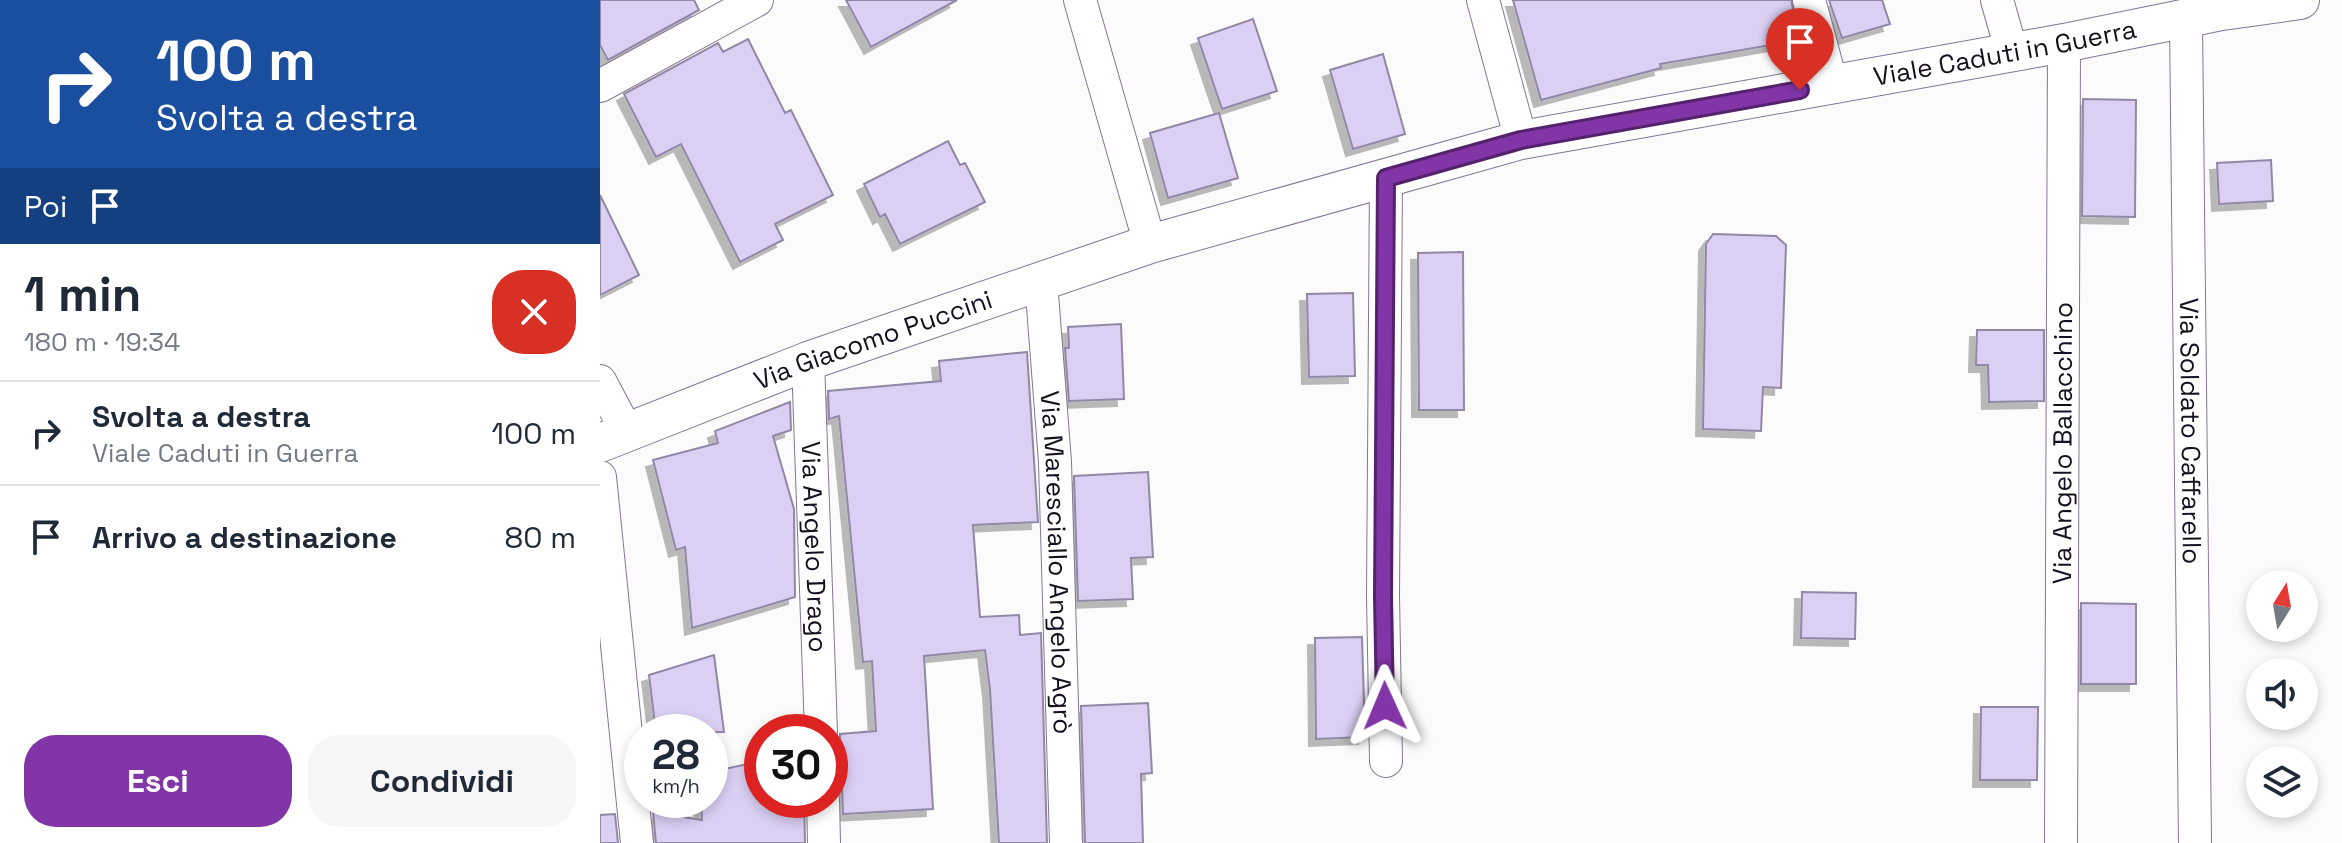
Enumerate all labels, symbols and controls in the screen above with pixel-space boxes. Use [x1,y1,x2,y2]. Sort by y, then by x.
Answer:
pin [1766,8,1834,90]
street label: Viale Caduti in Guerra [1871,12,2139,94]
icon: arrive [1778,20,1822,64]
text: 100 m [156,25,316,96]
icon: right [24,32,128,136]
text: Svolta a destra [156,95,417,141]
icon: arrive [83,184,127,228]
text: Poi [24,187,67,226]
text: 1 min [24,264,141,325]
button: close [492,270,576,354]
street label: Via Giacomo Puccini [749,282,997,398]
street label: Via Soldato Caffarello [2172,297,2209,564]
street label: Via Angelo Ballacchino [2045,302,2080,584]
text: 180 m · 19:34 [24,325,180,359]
street label: Via Maresciallo Angelo Agrò [1033,389,1080,735]
text: Svolta a destra [92,397,311,436]
icon: right [24,411,68,455]
text: 100 m [491,414,576,453]
text: Viale Caduti in Guerra [92,436,358,470]
street label: Via Angelo Drago [794,441,835,653]
icon: arrive [24,515,68,559]
text: Arrivo a destinazione [92,518,397,557]
text: 80 m [505,518,576,557]
north arrow [2246,570,2318,642]
map controls [2246,570,2318,818]
button: sound [2246,658,2318,730]
position arrow [1343,664,1427,748]
speed limit sign: 30 [744,714,848,818]
text: 28 [652,730,700,781]
button: Esci [24,735,292,827]
button: Condividi [308,735,576,827]
button: layers [2246,746,2318,818]
text: km/h [652,773,700,799]

